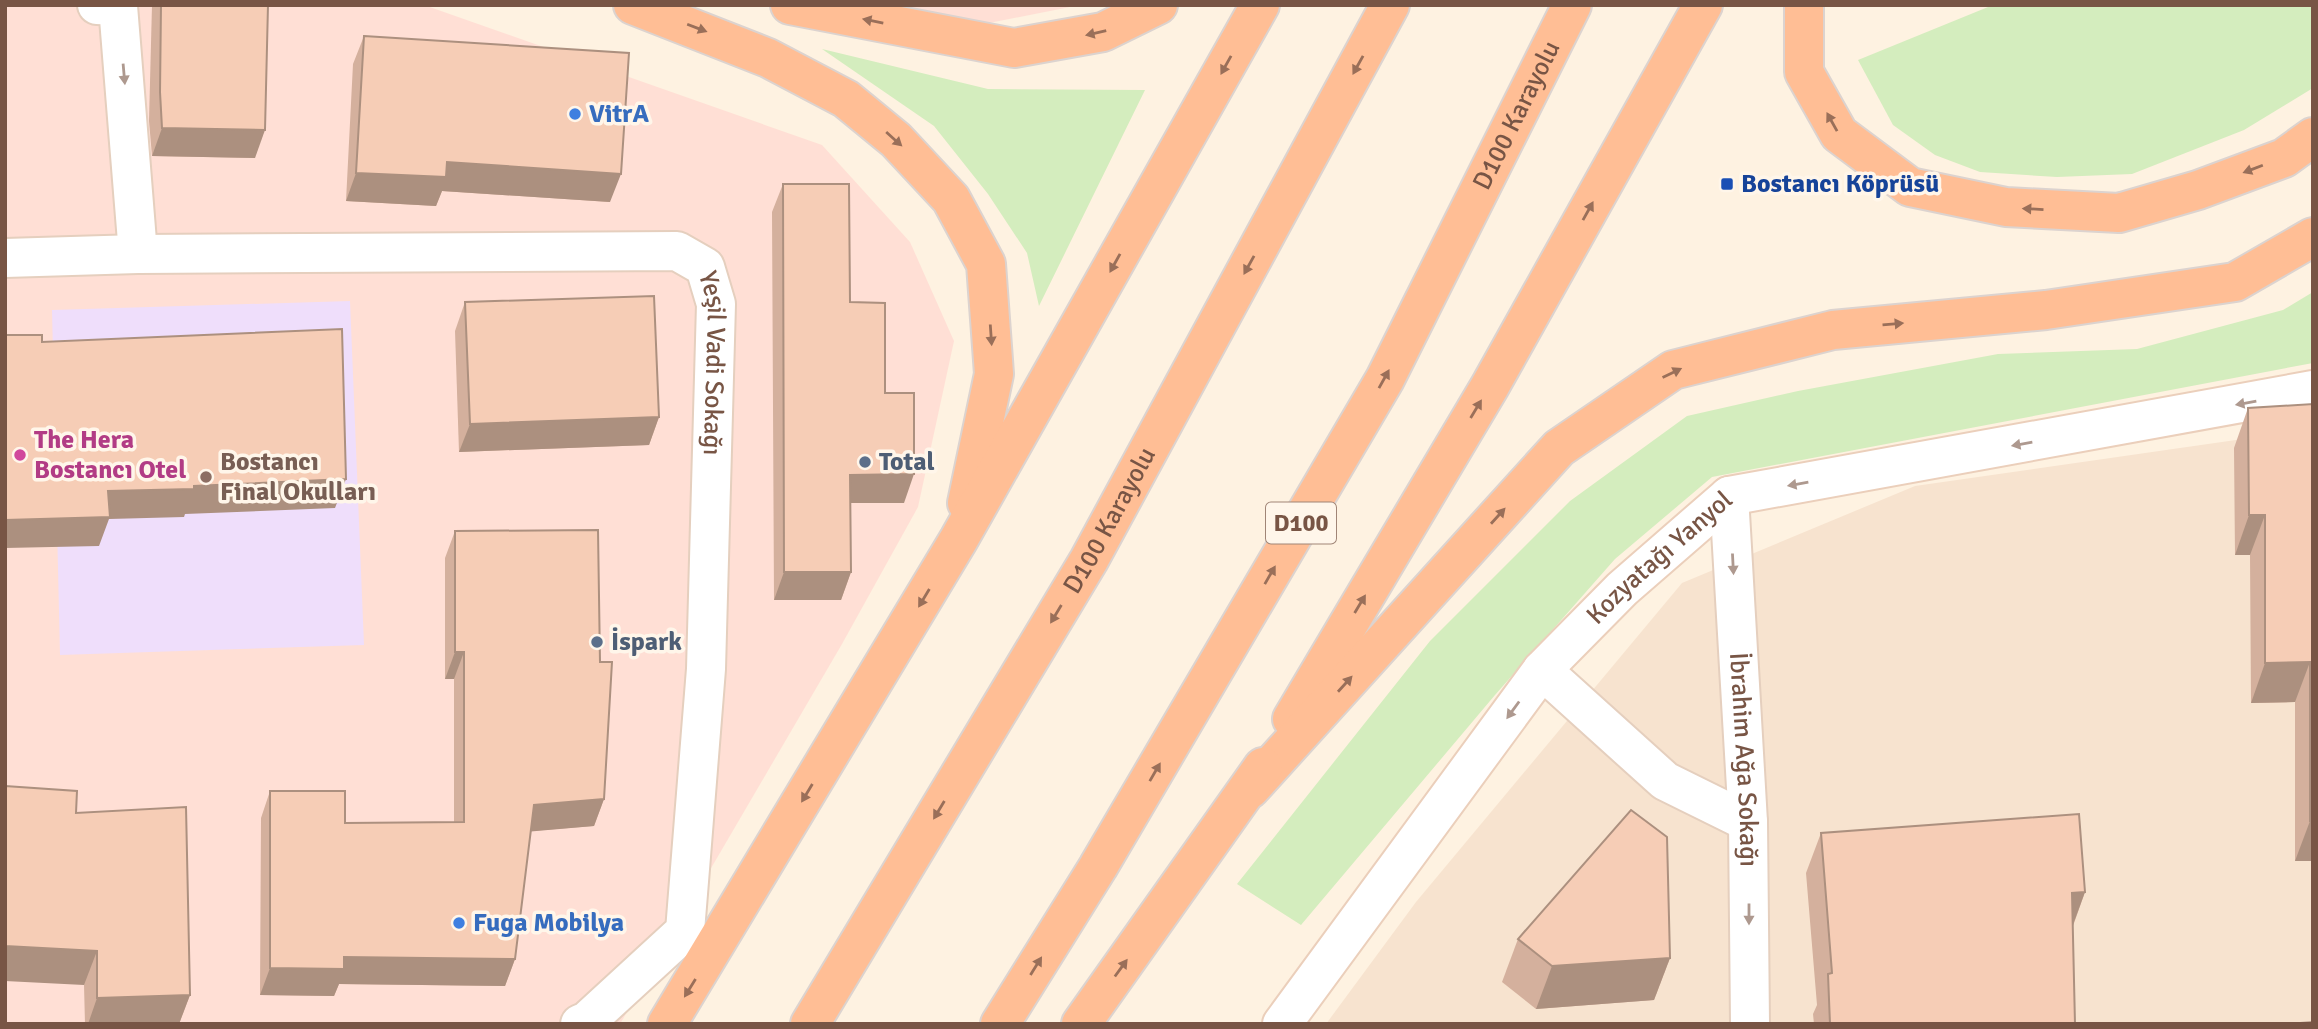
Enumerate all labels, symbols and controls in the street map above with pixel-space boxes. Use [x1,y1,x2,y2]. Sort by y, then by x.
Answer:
one-way arrow [862,15,884,26]
one-way arrow [687,23,708,34]
one-way arrow [1085,27,1107,38]
street label: D100 Karayolu [1466,35,1568,195]
one-way arrow [1220,55,1232,74]
one-way arrow [1352,55,1364,75]
one-way arrow [119,64,130,86]
place label: VitrA [589,98,649,130]
marker: VitrA [567,106,583,122]
one-way arrow [1826,112,1838,132]
one-way arrow [885,131,902,147]
one-way arrow [2243,164,2264,175]
place label: Bostancı Köprüsü [1741,168,1939,200]
marker: Bostancı Köprüsü [1719,176,1735,192]
one-way arrow [1582,201,1594,220]
one-way arrow [2022,203,2044,214]
one-way arrow [1109,253,1121,273]
one-way arrow [1243,255,1255,275]
street label: Yeşil Vadi Sokağı [691,267,732,456]
one-way arrow [1883,318,1905,329]
one-way arrow [986,324,997,346]
one-way arrow [1662,367,1682,379]
one-way arrow [1379,369,1390,389]
one-way arrow [2235,397,2257,408]
one-way arrow [1470,399,1482,418]
place label: The Hera Bostancı Otel [34,424,186,486]
one-way arrow [2011,439,2033,450]
street label: D100 Karayolu [1056,442,1163,600]
place label: Bostancı Final Okulları [220,446,376,508]
place label: Total [879,446,935,478]
marker: The Hera Bostancı Otel [12,447,28,463]
marker: Total [857,454,873,470]
marker: Bostancı Final Okulları [198,469,214,485]
one-way arrow [1787,479,1809,490]
street label: Kozyatağı Yanyol [1580,484,1739,631]
road number: D100 [1266,502,1336,544]
one-way arrow [1489,508,1505,525]
one-way arrow [1728,554,1739,576]
one-way arrow [1263,566,1276,585]
one-way arrow [917,588,930,607]
one-way arrow [1353,595,1366,614]
one-way arrow [1050,605,1063,624]
place label: İspark [611,626,682,658]
marker: İspark [589,634,605,650]
street label: İbrahim Ağa Sokağı [1722,651,1764,867]
one-way arrow [1337,675,1353,693]
one-way arrow [1507,701,1521,719]
one-way arrow [1148,762,1161,781]
one-way arrow [801,784,813,803]
one-way arrow [933,800,946,819]
one-way arrow [1743,903,1755,925]
place label: Fuga Mobilya [473,907,624,939]
marker: Fuga Mobilya [451,915,467,931]
one-way arrow [1030,956,1043,976]
one-way arrow [1114,959,1128,977]
one-way arrow [683,978,696,997]

